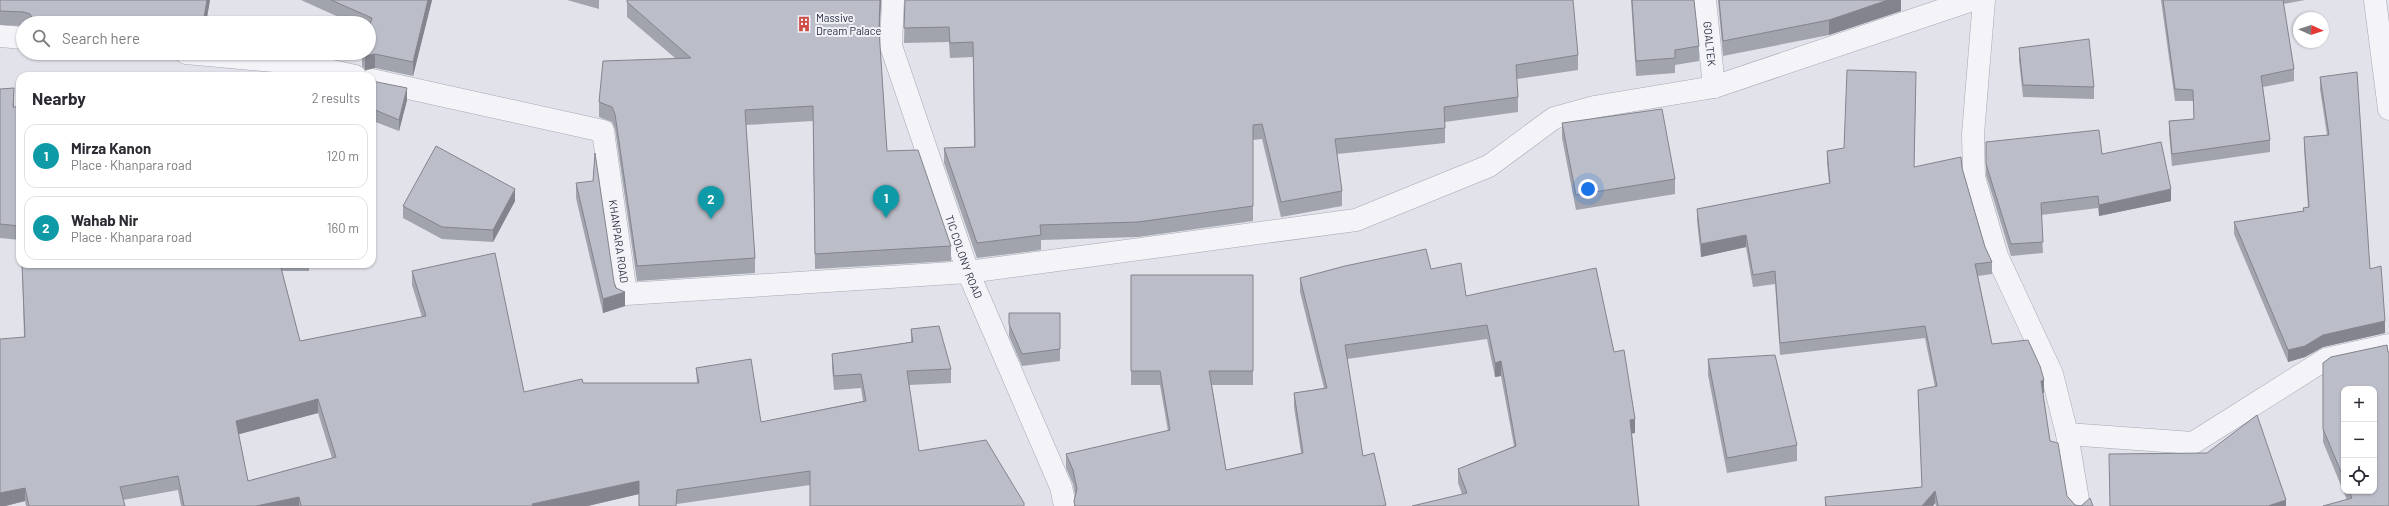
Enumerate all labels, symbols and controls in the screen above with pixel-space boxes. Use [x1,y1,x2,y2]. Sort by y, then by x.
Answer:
place label: Massive Dream Palace [816,11,881,37]
north arrow [2293,12,2329,48]
building icon: Massive Dream Palace [795,15,813,33]
search box [16,16,376,60]
street label: GOALTEK [1701,21,1719,67]
icon: search [30,27,52,49]
text: Search here [62,29,140,47]
text: Nearby [32,88,86,108]
text: 2 results [312,90,360,106]
text: Mirza Kanon [71,139,151,157]
text: 1 [44,148,48,164]
text: 120 m [327,148,359,164]
text: Place · Khanpara road [71,157,192,173]
your location [1578,179,1598,199]
pin: 1 [873,185,899,218]
pin: 2 [698,186,724,219]
street label: KHANPARA ROAD [607,199,631,284]
text: Wahab Nir [71,211,138,229]
street label: TIC COLONY ROAD [943,213,986,300]
text: 2 [42,220,50,236]
text: 160 m [327,220,359,236]
text: Place · Khanpara road [71,229,192,245]
map controls [2341,386,2377,494]
button: + [2341,386,2377,422]
button: − [2341,422,2377,458]
button: locate [2341,458,2377,494]

